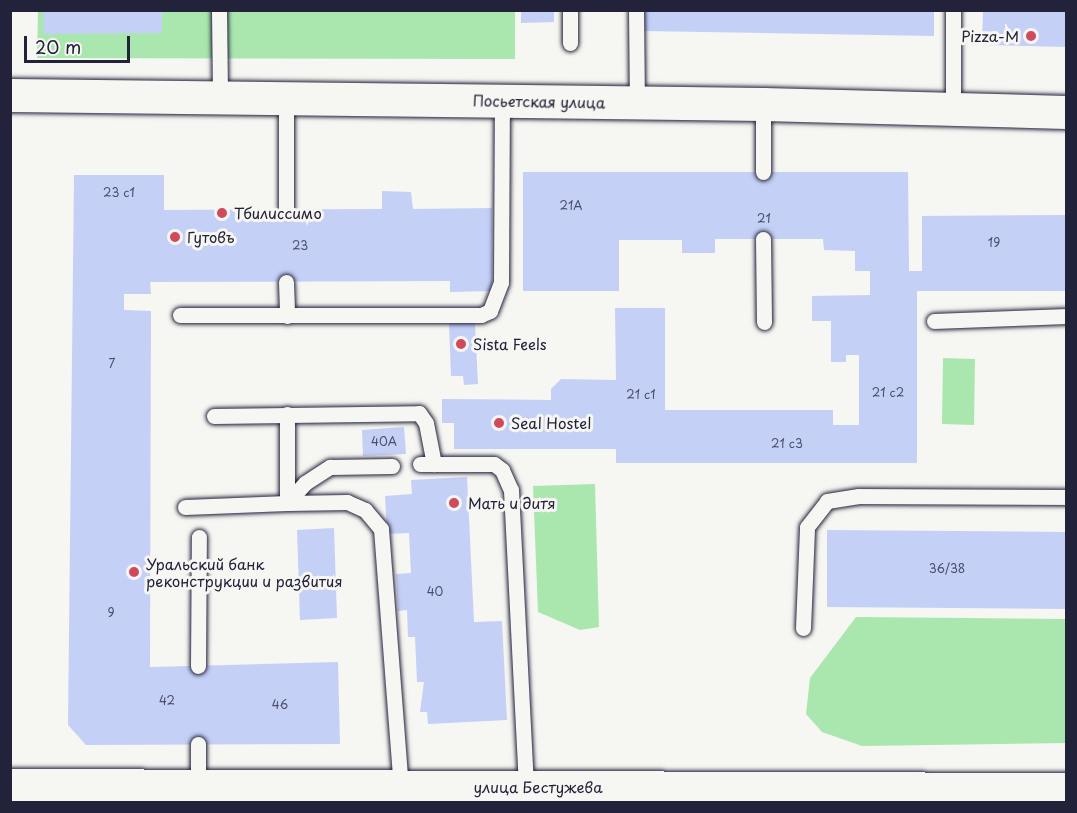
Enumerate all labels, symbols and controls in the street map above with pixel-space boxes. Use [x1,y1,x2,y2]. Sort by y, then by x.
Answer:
scale bar [27,24,134,62]
place label: Pizza-M [961,27,1019,45]
marker: Pizza-M [1024,29,1038,43]
text: 20 m [35,33,81,60]
street label: Посьетская улица [472,91,606,111]
house number: 23 с1 [103,186,135,200]
house number: 21А [559,199,583,213]
place label: Тбилиссимо [234,204,322,222]
marker: Тбилиссимо [215,206,229,220]
house number: 21 [757,212,771,226]
place label: Гутовъ [187,228,234,246]
marker: Гутовъ [168,230,182,244]
house number: 19 [988,236,1000,250]
house number: 23 [292,239,308,253]
place label: Sista Feels [473,335,549,353]
marker: Sista Feels [454,337,468,351]
house number: 7 [109,357,115,371]
house number: 21 с2 [872,386,904,400]
house number: 21 с1 [626,388,656,402]
place label: Seal Hostel [511,414,592,432]
marker: Seal Hostel [492,416,506,430]
house number: 40А [371,435,397,449]
house number: 21 с3 [771,437,803,451]
marker: Мать и дитя [445,494,463,512]
place label: Мать и дитя [468,494,557,512]
place label: Уральский банк реконструкции и развития [146,554,344,589]
house number: 36/38 [929,562,965,576]
marker: Уральский банк реконструкции и развития [127,565,141,579]
house number: 40 [427,585,443,599]
house number: 9 [107,606,115,620]
house number: 42 [159,694,175,708]
house number: 46 [272,698,288,712]
street label: улица Бестужева [473,778,603,796]

